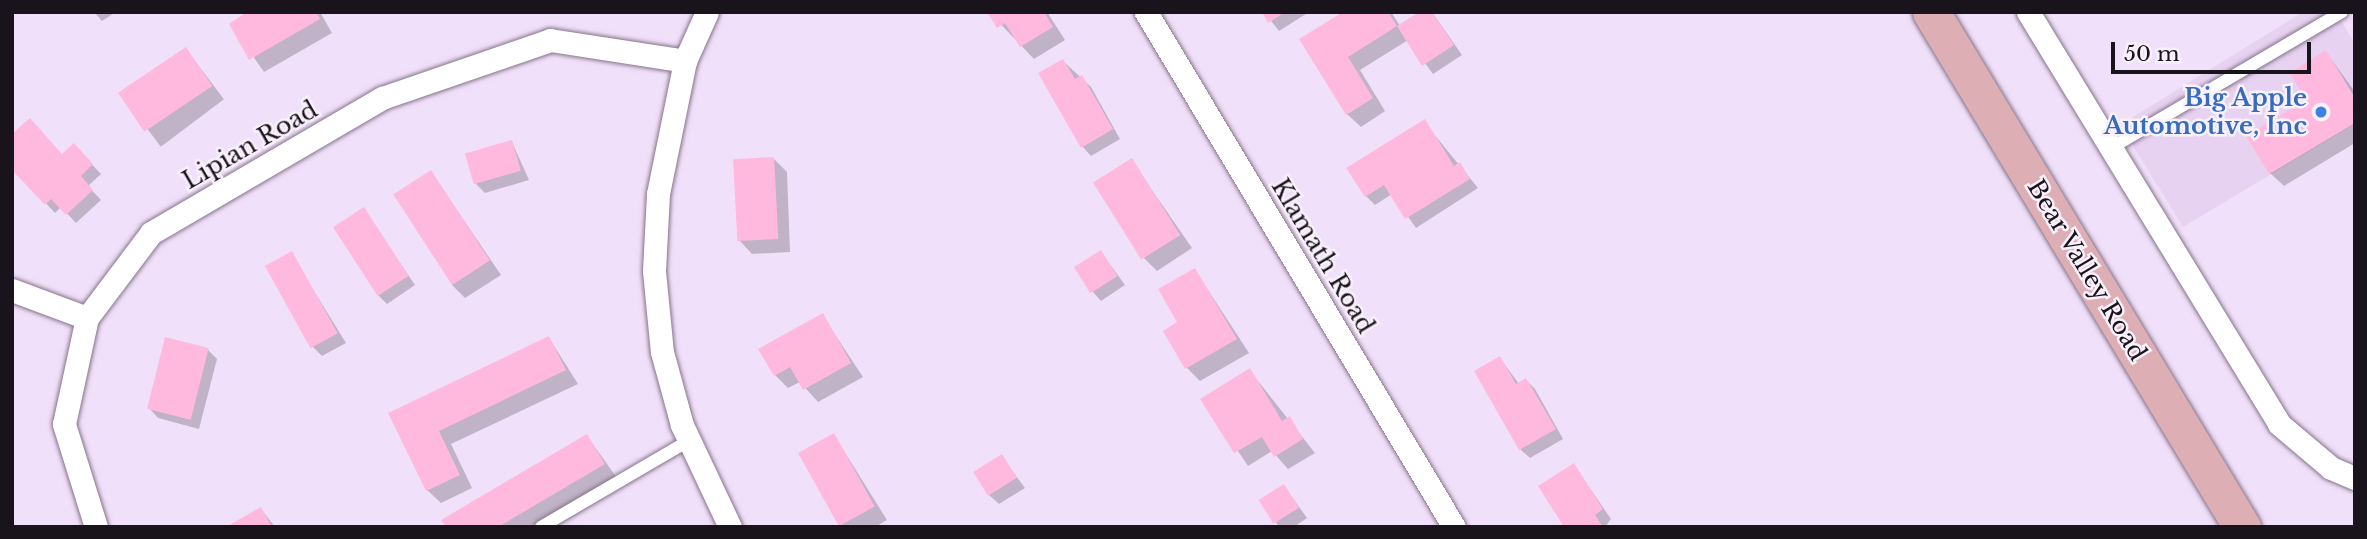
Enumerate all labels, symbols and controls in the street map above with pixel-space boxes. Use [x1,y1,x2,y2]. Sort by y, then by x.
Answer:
scale bar [2115,28,2314,72]
text: 50 m [2124,41,2179,67]
place label: Big Apple Automotive, Inc [2104,84,2307,140]
street label: Lipian Road [178,95,322,195]
marker: Big Apple Automotive, Inc [2313,104,2329,120]
street label: Bear Valley Road [2021,173,2153,367]
street label: Klamath Road [1266,174,1380,338]

